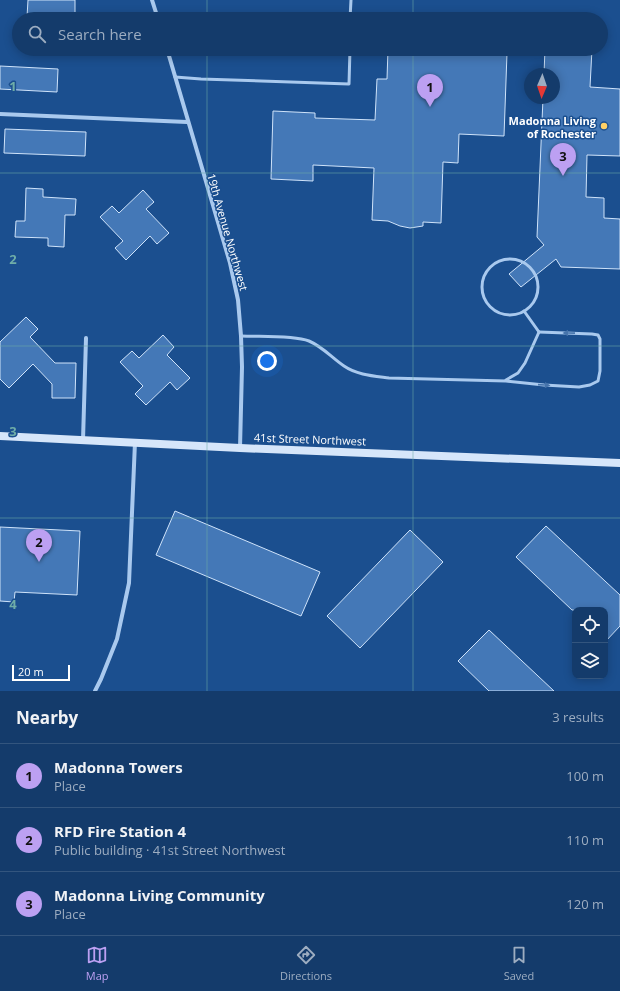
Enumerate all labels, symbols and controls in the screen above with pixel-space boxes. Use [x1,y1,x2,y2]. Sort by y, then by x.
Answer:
search box [12,12,608,56]
icon: search [26,23,48,45]
text: Search here [58,24,142,44]
north arrow [524,68,560,104]
pin: 1 [417,74,443,107]
text: 1 [9,77,17,95]
place label: Madonna Living of Rochester [509,113,597,141]
marker: Madonna Living of Rochester [599,121,609,131]
pin: 3 [550,143,576,176]
street label: 19th Avenue Northwest [204,172,252,292]
text: 2 [9,250,17,268]
one-way arrow [562,330,575,336]
your location [257,351,277,371]
one-way arrow [538,382,550,389]
text: 3 [9,422,17,440]
street label: 41st Street Northwest [254,430,366,448]
pin: 2 [26,529,52,562]
text: 4 [9,595,17,613]
map controls [572,607,608,679]
button: locate [572,607,608,643]
button: layers [572,643,608,679]
scale bar [12,663,70,682]
text: 20 m [18,664,44,679]
text: Nearby [16,706,78,729]
text: 3 results [552,708,604,726]
text: Madonna Towers [54,757,183,777]
text: 1 [25,767,33,785]
text: 100 m [566,767,604,785]
text: Place [54,777,86,795]
text: RFD Fire Station 4 [54,821,186,841]
text: 2 [25,831,33,849]
text: 110 m [566,831,604,849]
text: Public building · 41st Street Northwest [54,841,285,859]
text: Madonna Living Community [54,885,265,905]
text: 3 [25,895,33,913]
text: 120 m [566,895,604,913]
text: Place [54,905,86,923]
tab: Map [86,944,109,983]
tab: Directions [280,944,332,983]
tab: Saved [504,944,534,983]

